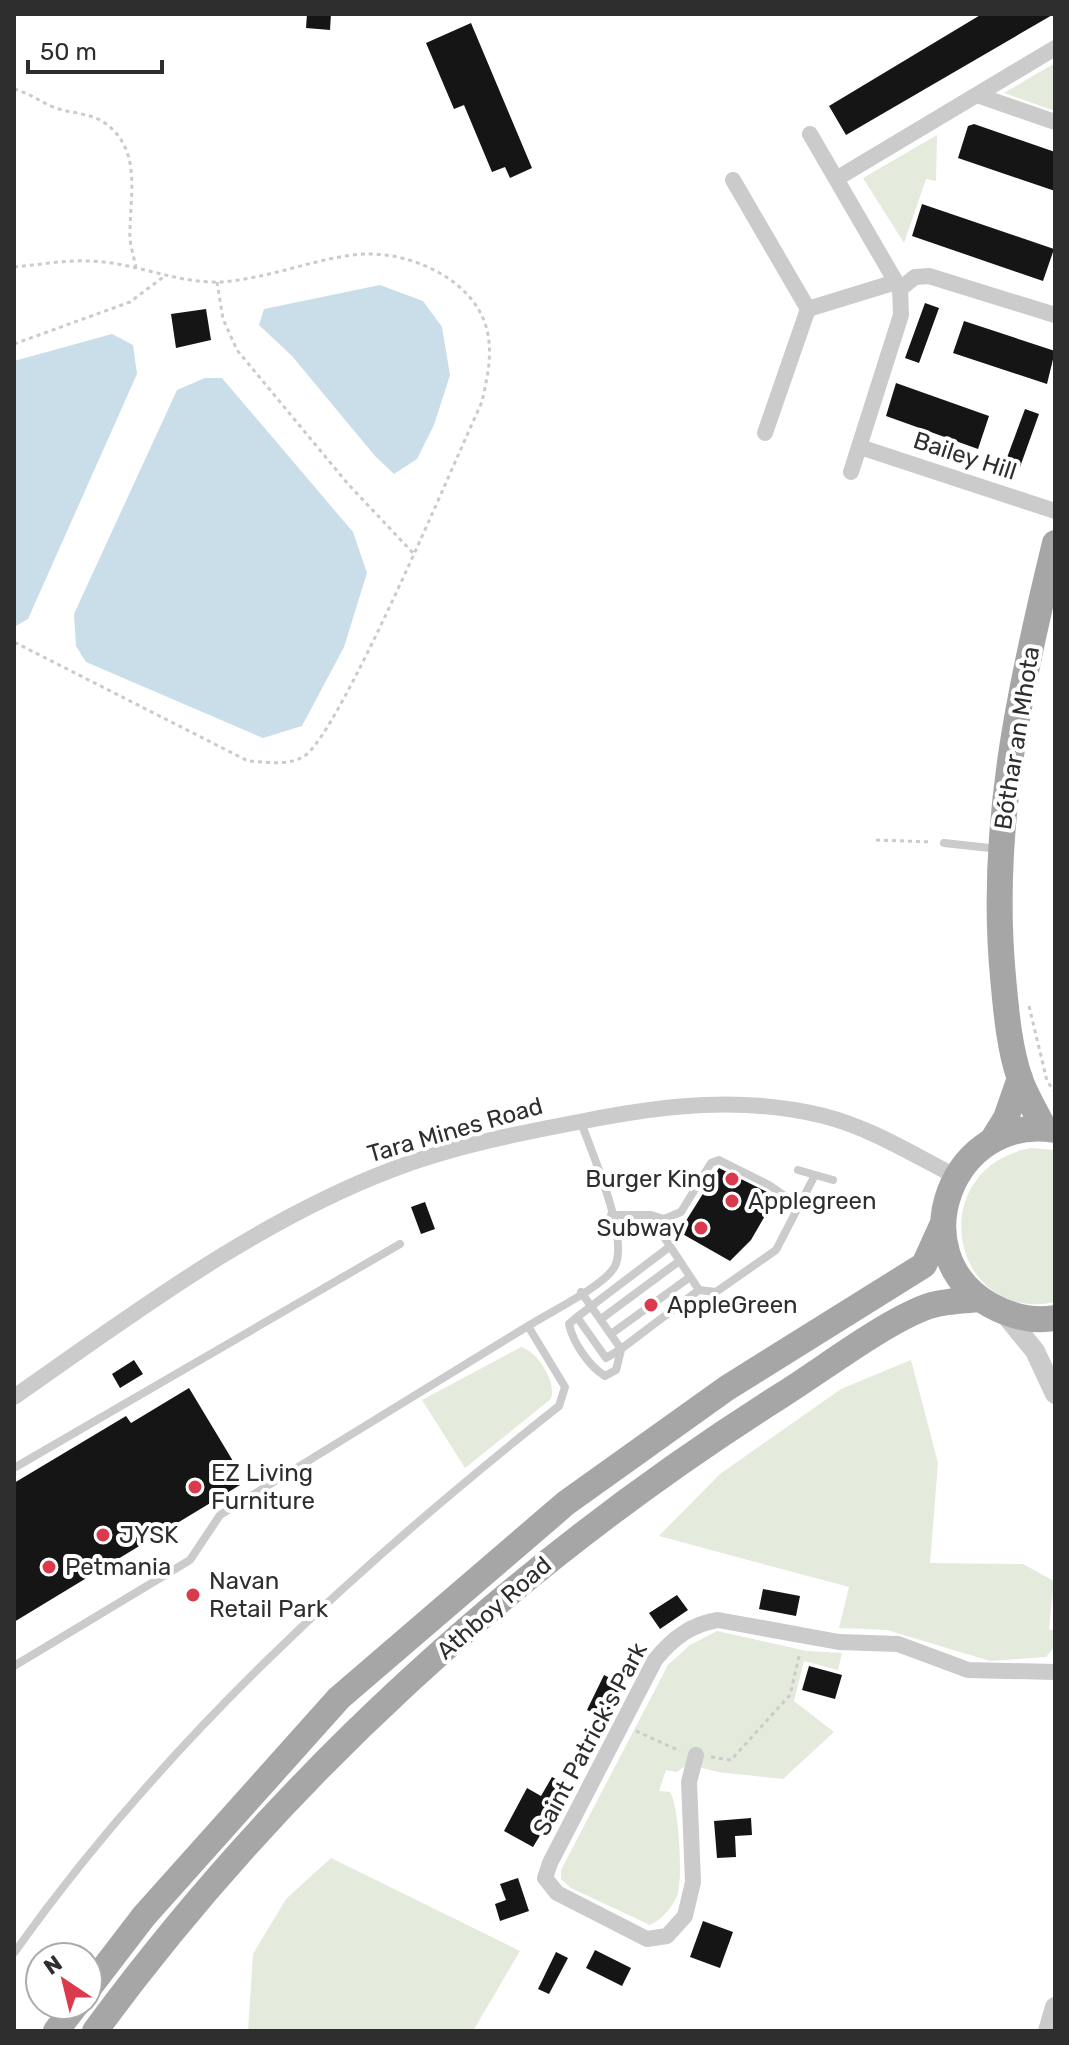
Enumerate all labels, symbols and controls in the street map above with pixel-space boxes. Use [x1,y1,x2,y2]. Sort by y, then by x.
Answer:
scale bar [28,24,162,74]
text: 50 m [40,38,97,66]
street label: Bailey Hill [910,426,1020,486]
street label: Bóthar an Mhota [989,644,1045,832]
street label: Tara Mines Road [364,1092,546,1168]
place label: Burger King [585,1165,716,1193]
marker: Burger King [723,1170,741,1188]
place label: Applegreen [748,1187,877,1215]
marker: Applegreen [723,1192,741,1210]
place label: Subway [597,1214,685,1242]
marker: Subway [692,1219,710,1237]
place label: AppleGreen [667,1291,798,1319]
marker: AppleGreen [642,1296,660,1314]
place label: EZ Living Furniture [211,1459,315,1515]
marker: EZ Living Furniture [186,1478,204,1496]
place label: JYSK [119,1521,179,1549]
marker: JYSK [94,1526,112,1544]
street label: Athboy Road [431,1551,557,1665]
place label: Petmania [65,1553,171,1581]
marker: Petmania [40,1558,58,1576]
place label: Navan Retail Park [209,1567,329,1623]
marker: Navan Retail Park [184,1586,202,1604]
street label: Saint Patrick's Park [527,1637,653,1840]
north arrow [24,1941,104,2021]
text: N [39,1949,67,1981]

